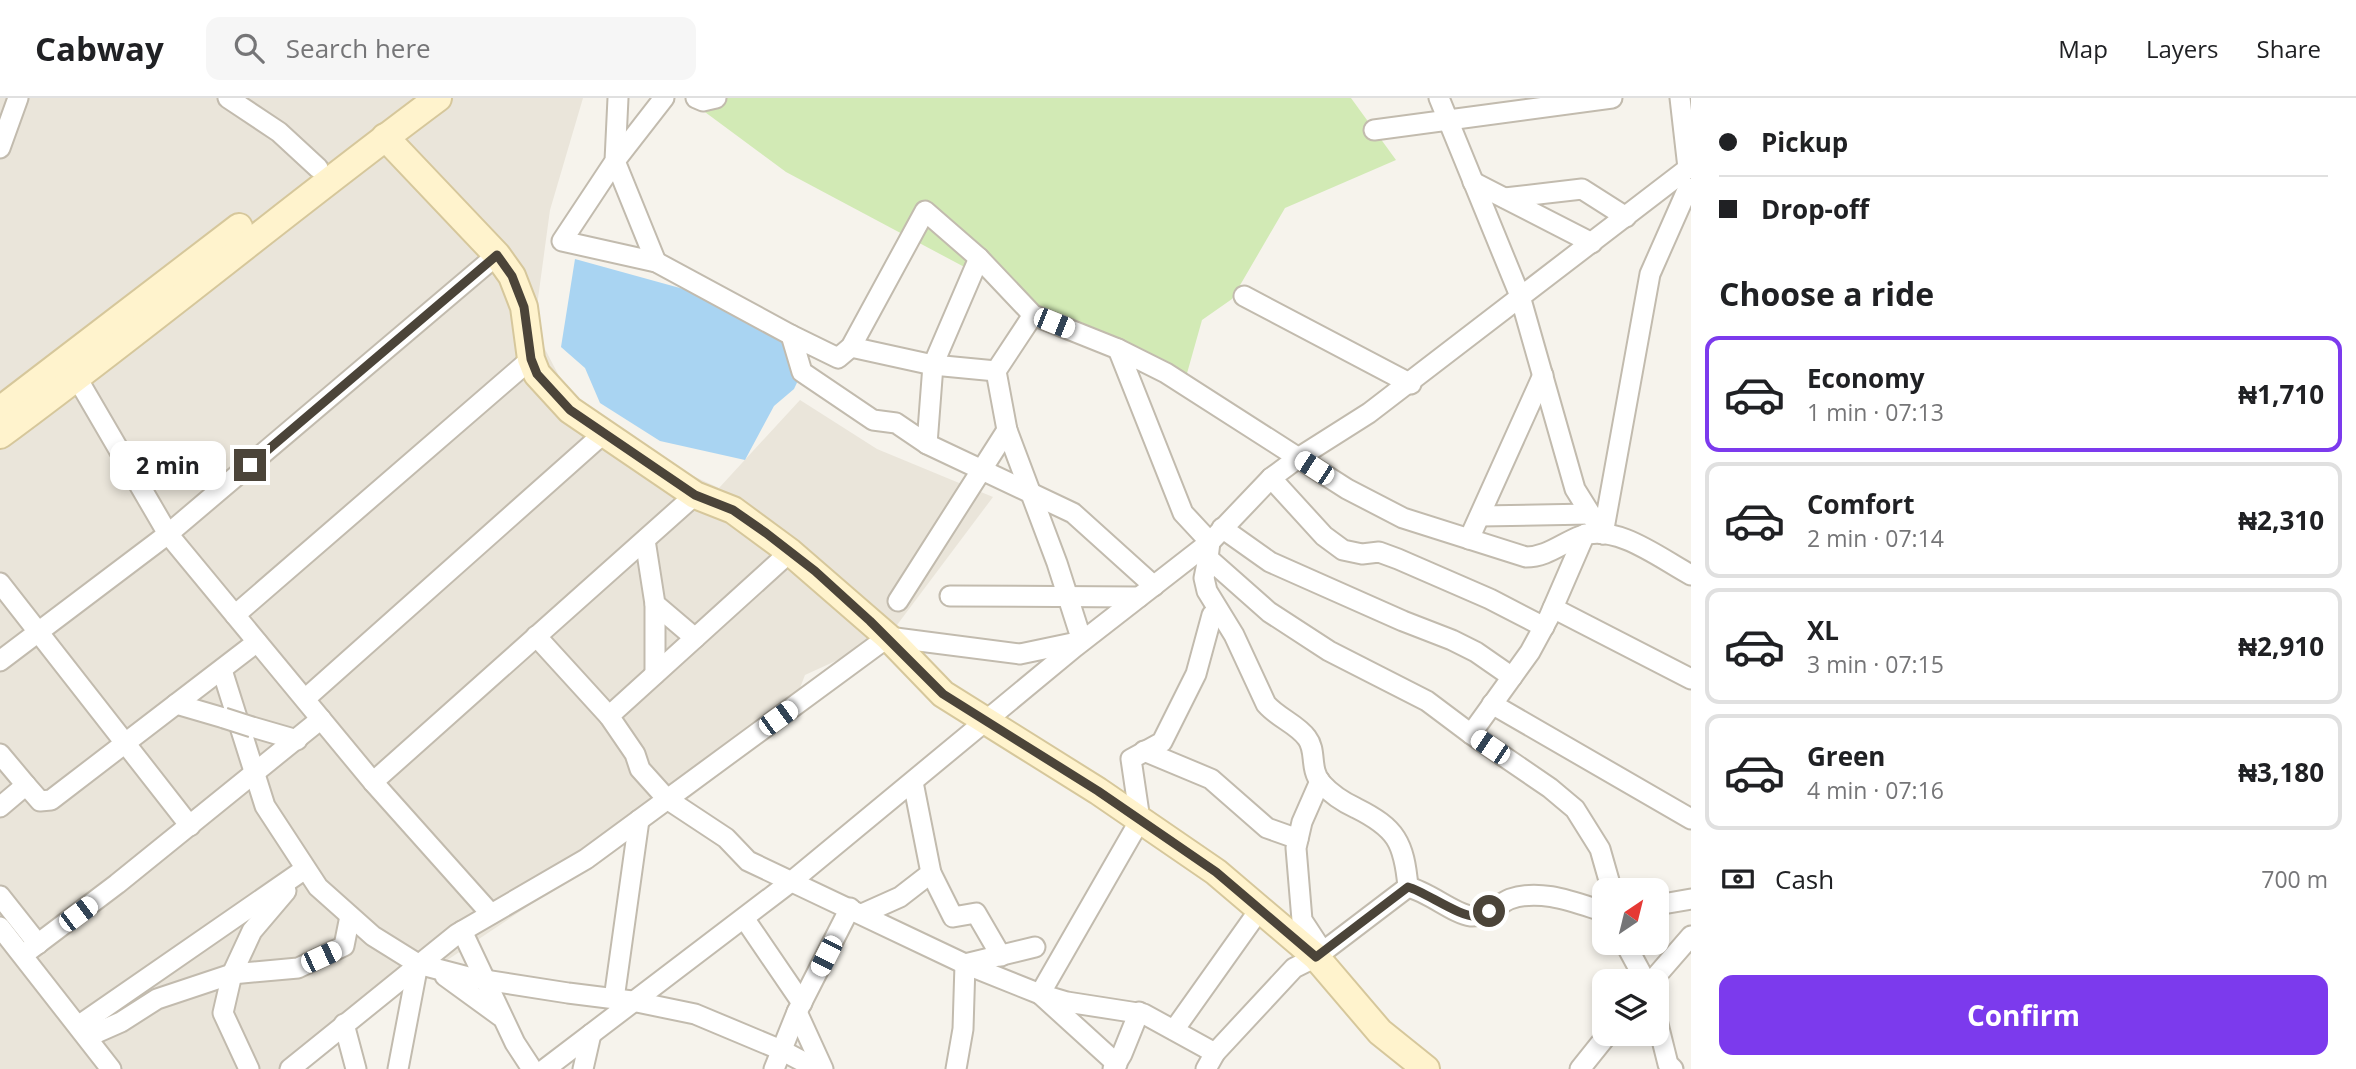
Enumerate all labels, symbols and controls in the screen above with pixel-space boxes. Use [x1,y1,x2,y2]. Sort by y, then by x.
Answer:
search box [206,17,696,80]
text: Cabway [35,26,164,71]
icon: search [230,29,268,67]
text: Search here [286,30,431,66]
text: Map [2058,32,2108,65]
text: Layers [2146,32,2219,65]
text: Share [2257,32,2321,65]
text: Pickup [1761,124,1848,160]
text: Drop-off [1761,191,1869,227]
text: Choose a ride [1719,272,1934,315]
car [1031,305,1078,341]
text: Economy [1807,360,1925,396]
icon: car [1723,363,1786,426]
text: ₦1,710 [2238,376,2324,412]
text: 1 min · 07:13 [1807,396,1944,428]
callout: 2 min [110,440,226,490]
car [1291,448,1338,488]
text: 2 min [136,449,200,481]
route end [234,449,266,481]
text: Comfort [1807,486,1914,522]
icon: car [1723,489,1786,552]
text: ₦2,310 [2238,502,2324,538]
text: 2 min · 07:14 [1807,522,1944,554]
text: XL [1807,612,1839,648]
icon: car [1723,615,1786,678]
text: ₦2,910 [2238,628,2324,664]
text: 3 min · 07:15 [1807,648,1944,680]
car [755,697,802,739]
car [1467,727,1514,767]
text: Green [1807,738,1885,774]
icon: car [1723,741,1786,804]
text: ₦3,180 [2238,754,2324,790]
text: 4 min · 07:16 [1807,774,1944,806]
icon: cash [1719,860,1757,898]
text: Cash [1775,861,1834,897]
text: 700 m [2261,863,2328,895]
north arrow [1592,878,1670,956]
map controls [1592,878,1669,1046]
car [55,893,102,935]
route start [1473,895,1505,927]
car [808,933,845,979]
car [298,939,345,975]
button: layers [1592,969,1669,1046]
button: Confirm [1719,975,2328,1055]

